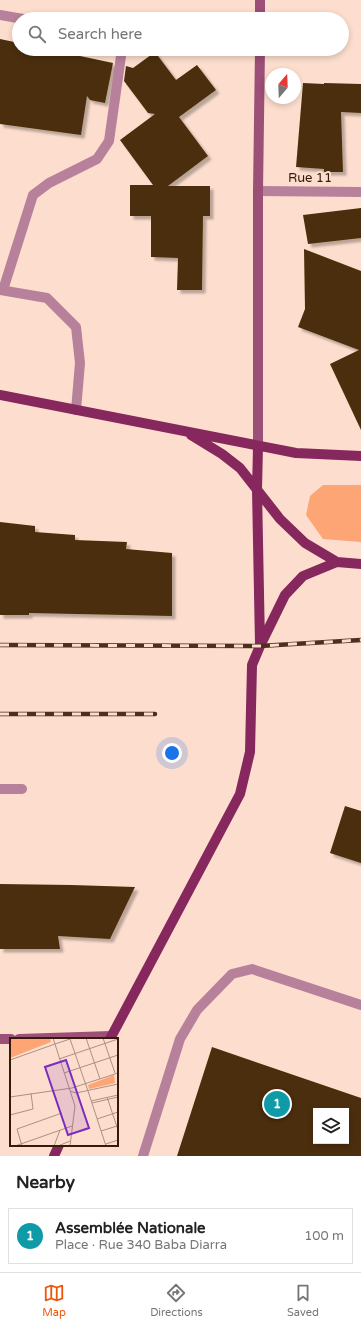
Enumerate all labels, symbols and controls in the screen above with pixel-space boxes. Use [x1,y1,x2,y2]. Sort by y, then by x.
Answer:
search box [12,12,349,56]
icon: search [26,23,48,45]
text: Search here [58,25,142,43]
north arrow [265,68,301,104]
street label: Rue 11 [288,170,332,186]
your location [162,743,182,763]
inset map [10,1038,118,1146]
pin: 1 [264,1089,290,1119]
map controls [313,1108,349,1144]
button: layers [313,1108,349,1144]
text: Nearby [16,1172,75,1193]
text: Assemblée Nationale [55,1219,206,1237]
text: 1 [26,1228,34,1244]
text: 100 m [304,1228,344,1244]
text: Place · Rue 340 Baba Diarra [55,1237,227,1253]
tab: Map [42,1282,66,1319]
tab: Directions [150,1282,203,1319]
tab: Saved [287,1282,319,1319]

